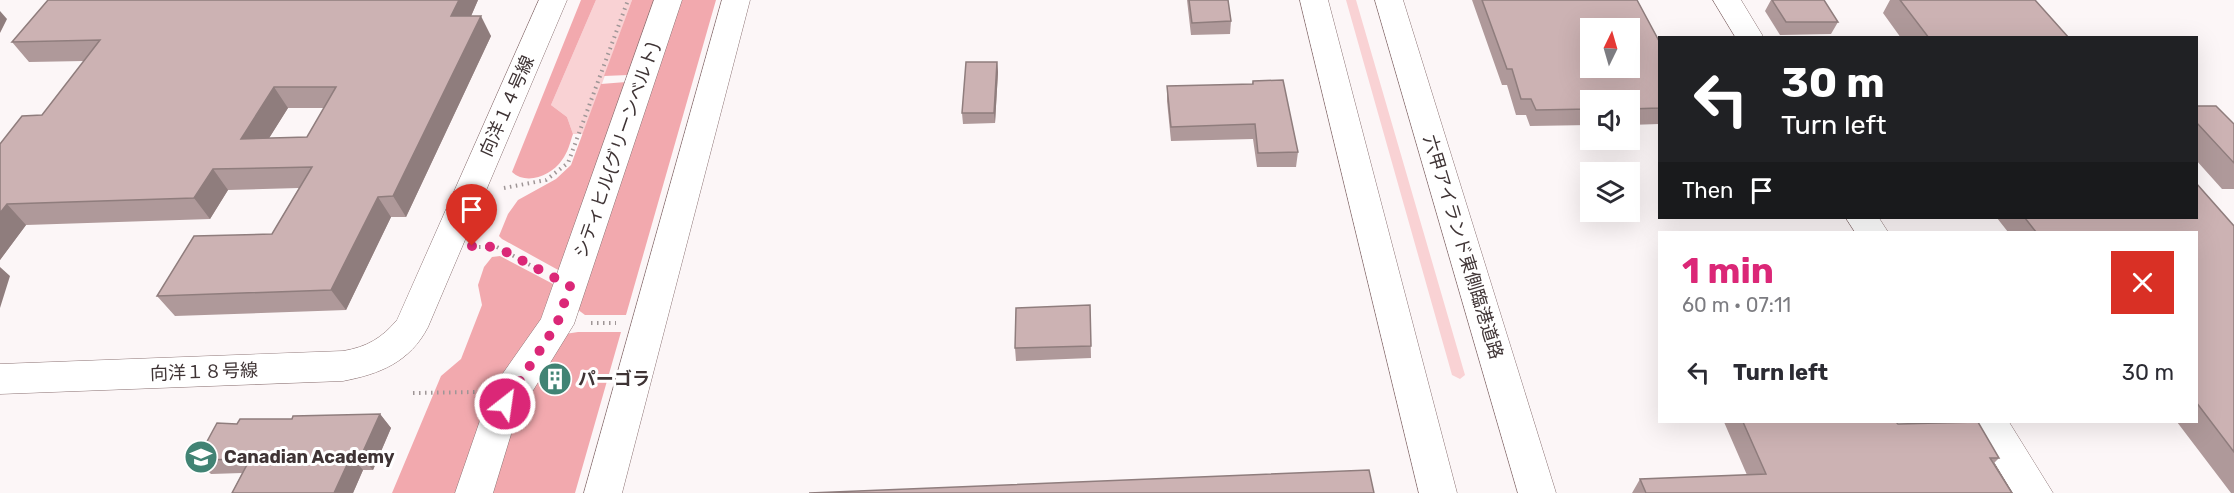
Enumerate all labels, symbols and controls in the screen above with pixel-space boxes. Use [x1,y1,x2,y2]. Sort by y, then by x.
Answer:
north arrow [1580,18,1640,78]
map controls [1580,18,1640,222]
street label: シティヒル(グリーンベルト) [570,39,664,261]
street label: 向洋１４号線 [475,52,539,160]
text: 30 m [1781,58,1885,108]
icon: left [1682,60,1760,138]
button: sound [1580,90,1640,150]
text: Turn left [1781,109,1886,141]
street label: 六甲アイランド東側臨港道路 [1418,132,1508,362]
button: layers [1580,162,1640,222]
icon: arrive [1745,174,1778,207]
text: Then [1682,177,1733,204]
pin [446,184,497,246]
icon: arrive [455,193,488,226]
text: 1 min [1682,249,1774,292]
button: close [2111,251,2174,314]
text: 60 m · 07:11 [1682,293,1791,317]
icon: left [1682,356,1715,389]
street label: 向洋１８号線 [150,359,258,385]
text: Turn left [1733,359,1828,386]
text: 30 m [2122,359,2174,386]
building icon: パーゴラ [537,361,573,397]
place label: パーゴラ [578,368,650,390]
position arrow [473,372,537,436]
school or university icon: Canadian Academy [183,439,219,475]
place label: Canadian Academy [224,446,395,468]

